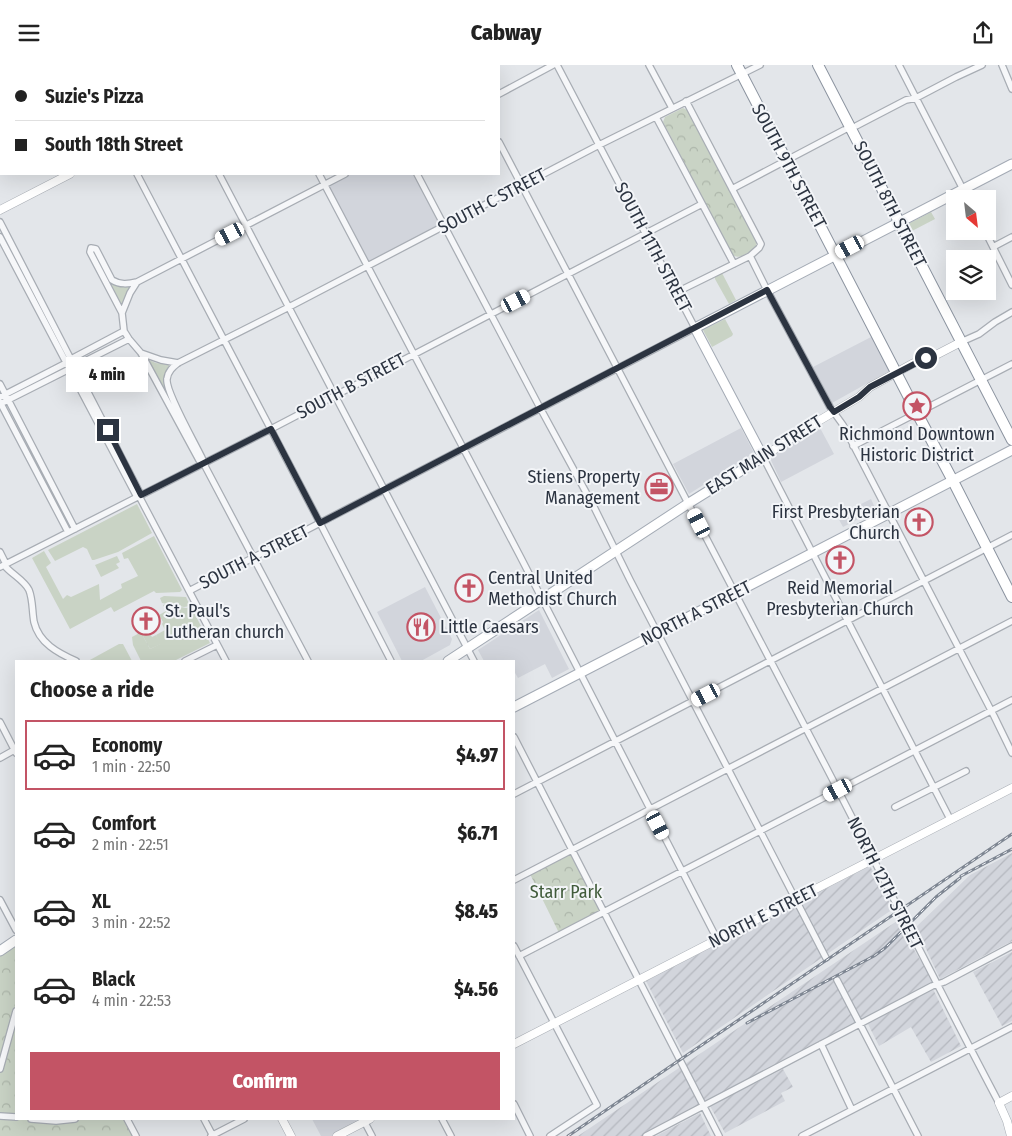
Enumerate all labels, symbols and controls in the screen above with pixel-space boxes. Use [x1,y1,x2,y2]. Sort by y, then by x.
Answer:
icon: menu [15,19,43,47]
text: Cabway [471,19,541,46]
icon: share [969,19,997,47]
text: Suzie's Pizza [45,85,144,108]
street label: SOUTH 9TH STREET [747,100,831,233]
text: South 18th Street [45,133,183,156]
street label: SOUTH 8TH STREET [849,137,931,271]
street label: SOUTH C STREET [434,163,551,239]
street label: SOUTH 11TH STREET [610,179,697,316]
north arrow [946,190,996,240]
map controls [946,190,996,300]
car [213,221,246,247]
car [833,233,866,261]
button: layers [946,250,996,300]
car [499,288,532,314]
route start [915,347,937,369]
street label: SOUTH B STREET [293,348,410,424]
callout: 4 min [67,357,149,393]
text: 4 min [89,365,125,384]
place icon: Richmond Downtown Historic District [902,391,932,421]
street label: EAST MAIN STREET [702,410,827,500]
route end [97,419,119,441]
place label: Richmond Downtown Historic District [839,423,995,466]
place label: Stiens Property Management [527,466,640,509]
office icon: Stiens Property Management [644,472,674,502]
place label: First Presbyterian Church [772,501,900,544]
car [685,506,712,540]
church icon: First Presbyterian Church [904,507,934,537]
street label: SOUTH A STREET [196,520,313,594]
church icon: Reid Memorial Presbyterian Church [825,545,855,575]
place label: Central United Methodist Church [488,567,617,610]
church icon: Central United Methodist Church [454,573,484,603]
street label: NORTH A STREET [637,575,755,650]
place label: Reid Memorial Presbyterian Church [766,577,914,620]
place label: St. Paul's Lutheran church [165,600,284,643]
church icon: St. Paul's Lutheran church [131,606,161,636]
restaurant icon: Little Caesars [406,612,436,642]
place label: Little Caesars [440,616,539,638]
text: Choose a ride [30,676,154,703]
car [689,682,722,708]
icon: car [32,733,77,778]
text: Economy [92,734,162,757]
text: $4.97 [456,744,498,767]
text: 1 min · 22:50 [92,757,171,776]
car [821,776,854,804]
car [644,808,671,842]
icon: car [32,811,77,856]
text: Comfort [92,812,156,835]
street label: NORTH 12TH STREET [842,813,928,953]
text: $6.71 [458,822,498,845]
text: 2 min · 22:51 [92,835,169,854]
street label: NORTH E STREET [705,879,822,953]
park label: Starr Park [530,881,603,903]
icon: car [32,889,77,934]
text: XL [92,890,111,913]
text: $8.45 [455,900,498,923]
text: 3 min · 22:52 [92,913,170,932]
icon: car [32,967,77,1012]
text: Black [92,968,135,991]
text: $4.56 [454,978,498,1001]
text: 4 min · 22:53 [92,991,171,1010]
button: Confirm [30,1052,500,1110]

